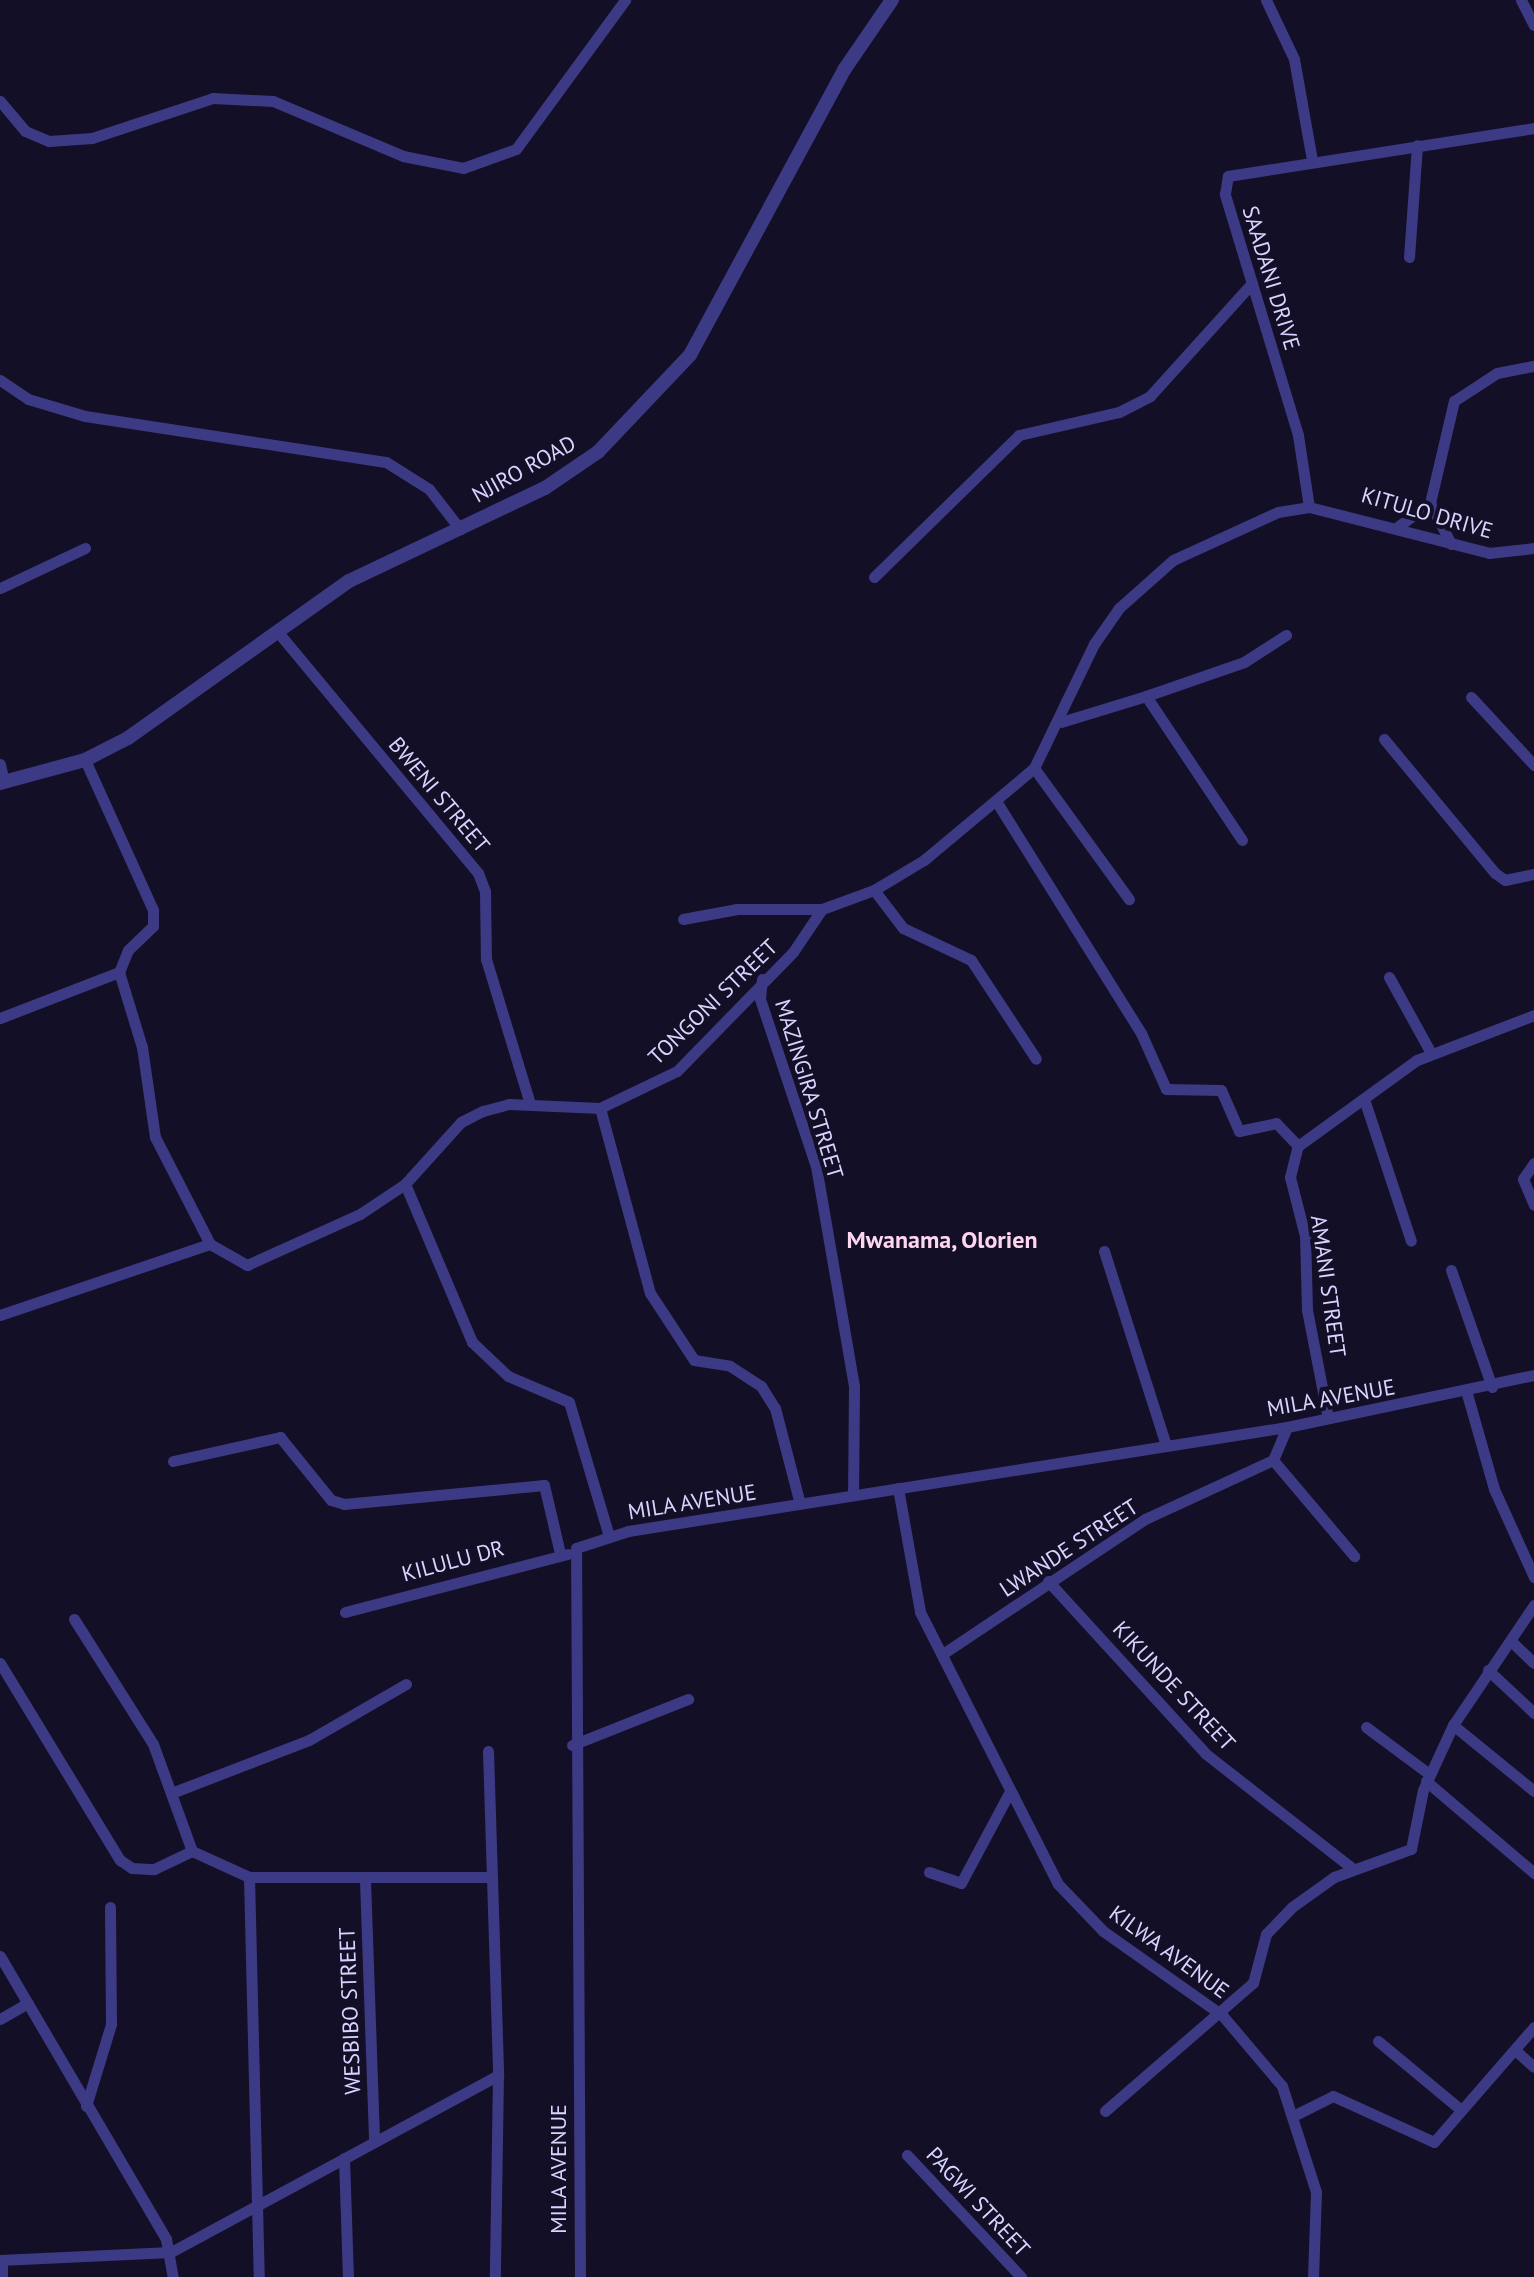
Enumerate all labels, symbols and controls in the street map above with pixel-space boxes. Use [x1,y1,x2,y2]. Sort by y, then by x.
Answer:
street label: SAADANI DRIVE [1237,203,1305,353]
street label: NJIRO ROAD [468,430,580,508]
street label: KITULO DRIVE [1358,482,1496,544]
street label: BWENI STREET [383,732,495,858]
street label: TONGONI STREET [643,934,783,1070]
street label: MAZINGIRA STREET [769,996,849,1182]
street label: AMANI STREET [1305,1213,1351,1359]
district label: Mwanama, Olorien [846,1226,1038,1254]
street label: MILA AVENUE [1264,1374,1398,1422]
street label: MILA AVENUE [625,1479,759,1525]
street label: LWANDE STREET [995,1493,1143,1603]
street label: KILULU DR [399,1535,507,1587]
street label: KIKUNDE STREET [1107,1616,1241,1756]
street label: KILWA AVENUE [1103,1899,1235,2005]
street label: WESBIBO STREET [334,1927,366,2095]
street label: MILA AVENUE [546,2103,572,2235]
street label: PAGWI STREET [921,2142,1035,2262]

